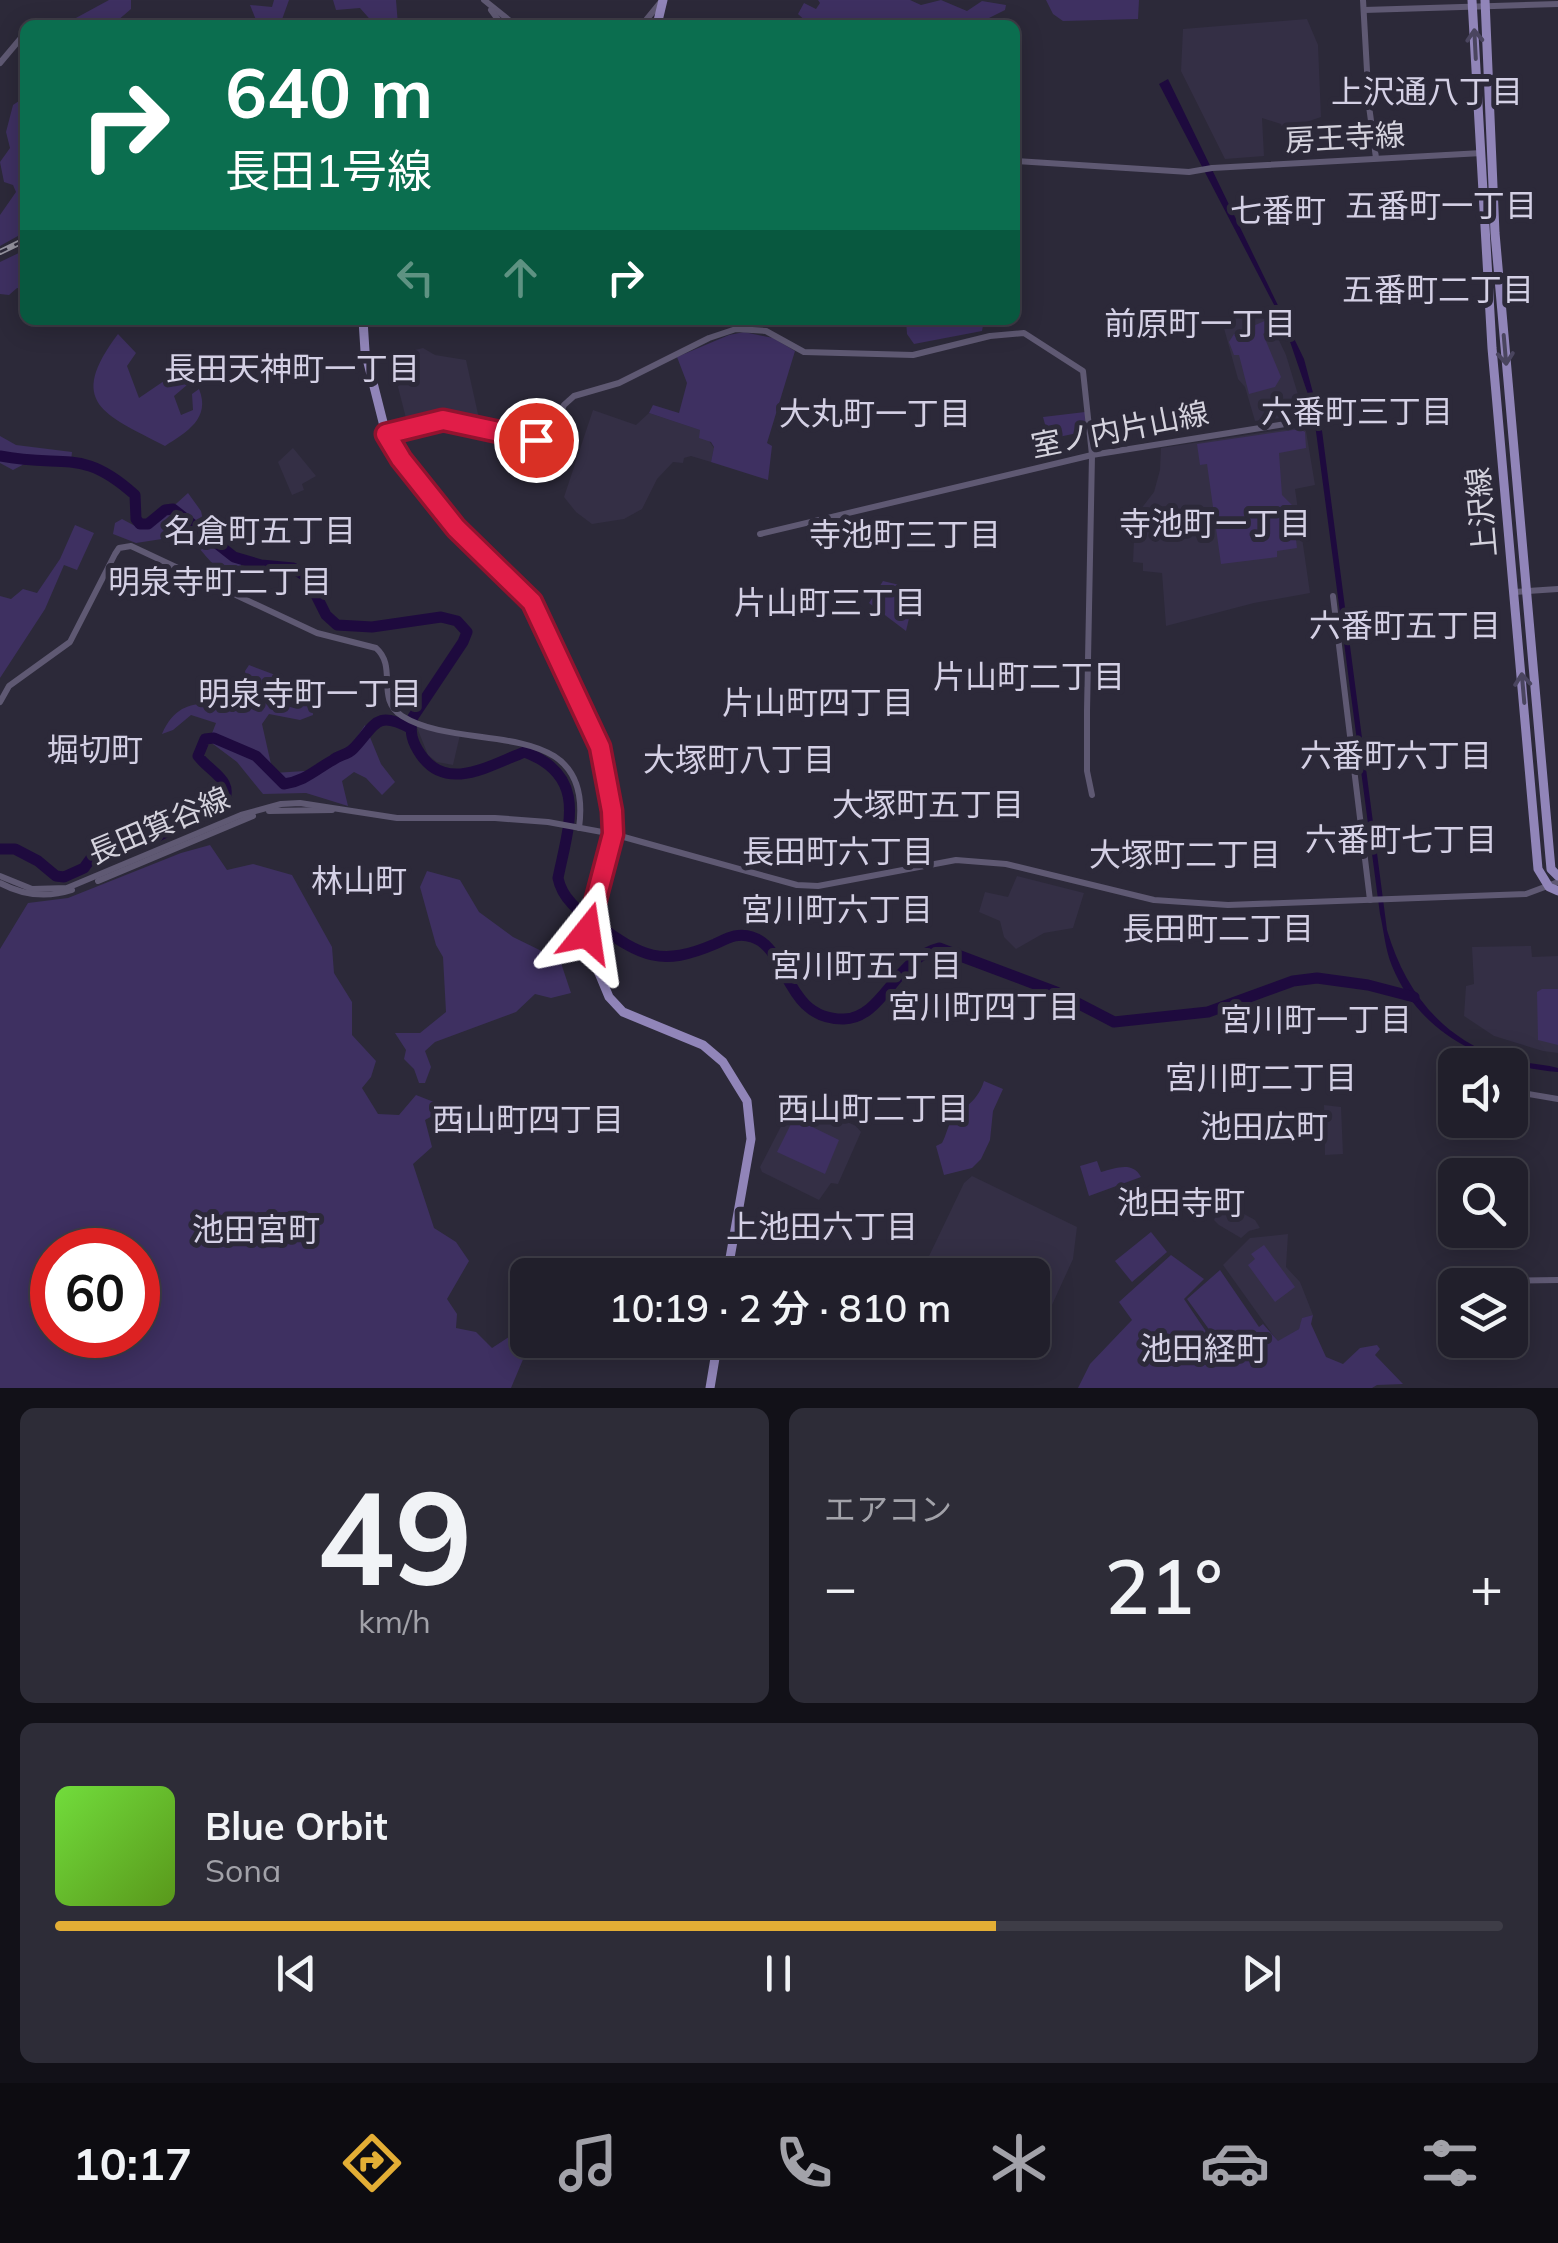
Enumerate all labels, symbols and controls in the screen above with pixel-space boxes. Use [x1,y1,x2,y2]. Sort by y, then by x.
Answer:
one-way arrow [1465,29,1484,61]
text: 640 m [225,48,433,136]
icon: right [60,60,190,190]
district label: 上沢通八丁目 [1331,71,1523,111]
street label: 房王寺線 [1284,115,1406,159]
text: 長田1号線 [225,142,432,198]
district label: 五番町一丁目 [1345,185,1537,225]
district label: 七番町 [1230,190,1326,230]
icon: left [388,250,443,305]
icon: ahead [493,250,548,305]
icon: right [598,250,653,305]
district label: 五番町二丁目 [1342,269,1534,309]
district label: 前原町一丁目 [1104,303,1296,343]
one-way arrow [1495,334,1514,366]
district label: 長田天神町一丁目 [164,348,420,388]
district label: 六番町三丁目 [1261,391,1453,431]
district label: 大丸町一丁目 [779,393,971,433]
street label: 室ノ内片山線 [1028,393,1212,465]
pin [494,398,579,483]
icon: arrive [509,413,564,468]
street label: 上沢線 [1458,466,1504,559]
district label: 寺池町一丁目 [1119,503,1311,543]
district label: 名倉町五丁目 [164,510,356,550]
district label: 寺池町三丁目 [809,514,1001,554]
district label: 明泉寺町二丁目 [108,561,332,601]
district label: 片山町三丁目 [734,582,926,622]
district label: 六番町五丁目 [1309,605,1501,645]
district label: 片山町二丁目 [933,656,1125,696]
district label: 明泉寺町一丁目 [198,673,422,713]
one-way arrow [1514,673,1533,705]
district label: 片山町四丁目 [722,682,914,722]
district label: 堀切町 [47,729,143,769]
district label: 六番町六丁目 [1300,735,1492,775]
district label: 大塚町八丁目 [643,739,835,779]
street label: 長田箕谷線 [82,778,235,872]
district label: 大塚町五丁目 [832,784,1024,824]
district label: 六番町七丁目 [1305,819,1497,859]
district label: 長田町六丁目 [742,831,934,871]
district label: 大塚町二丁目 [1089,834,1281,874]
district label: 林山町 [311,860,407,900]
position arrow [535,881,639,985]
district label: 宮川町六丁目 [741,889,933,929]
district label: 長田町二丁目 [1122,908,1314,948]
district label: 宮川町五丁目 [770,945,962,985]
district label: 宮川町四丁目 [888,986,1080,1026]
district label: 宮川町一丁目 [1220,999,1412,1039]
map controls [1438,1048,1528,1358]
button: sound [1438,1048,1528,1138]
district label: 宮川町二丁目 [1165,1057,1357,1097]
district label: 西山町二丁目 [777,1088,969,1128]
district label: 西山町四丁目 [432,1099,624,1139]
district label: 池田広町 [1200,1106,1328,1146]
button: search [1438,1158,1528,1248]
district label: 池田寺町 [1117,1182,1245,1222]
district label: 上池田六丁目 [726,1206,918,1246]
district label: 池田宮町 [192,1209,320,1249]
speed limit sign: 60 [30,1228,160,1358]
button: layers [1438,1268,1528,1358]
text: 10:19 · 2 分 · 810 m [609,1284,951,1332]
district label: 池田経町 [1140,1328,1268,1368]
text: 49 [316,1454,473,1618]
text: エアコン [824,1489,952,1529]
text: 21° [1104,1539,1223,1633]
text: − [824,1552,857,1621]
text: + [1470,1552,1503,1621]
text: km/h [358,1601,431,1641]
text: Blue Orbit [205,1802,388,1850]
text: Sona [205,1850,281,1890]
icon: previous [269,1946,324,2001]
icon: pause [751,1946,806,2001]
icon: next [1234,1946,1289,2001]
icon: directions [337,2128,407,2198]
icon: music [553,2128,623,2198]
icon: phone [769,2128,839,2198]
icon: climate [984,2128,1054,2198]
icon: car [1200,2128,1270,2198]
icon: filters [1415,2128,1485,2198]
text: 10:17 [73,2135,192,2191]

